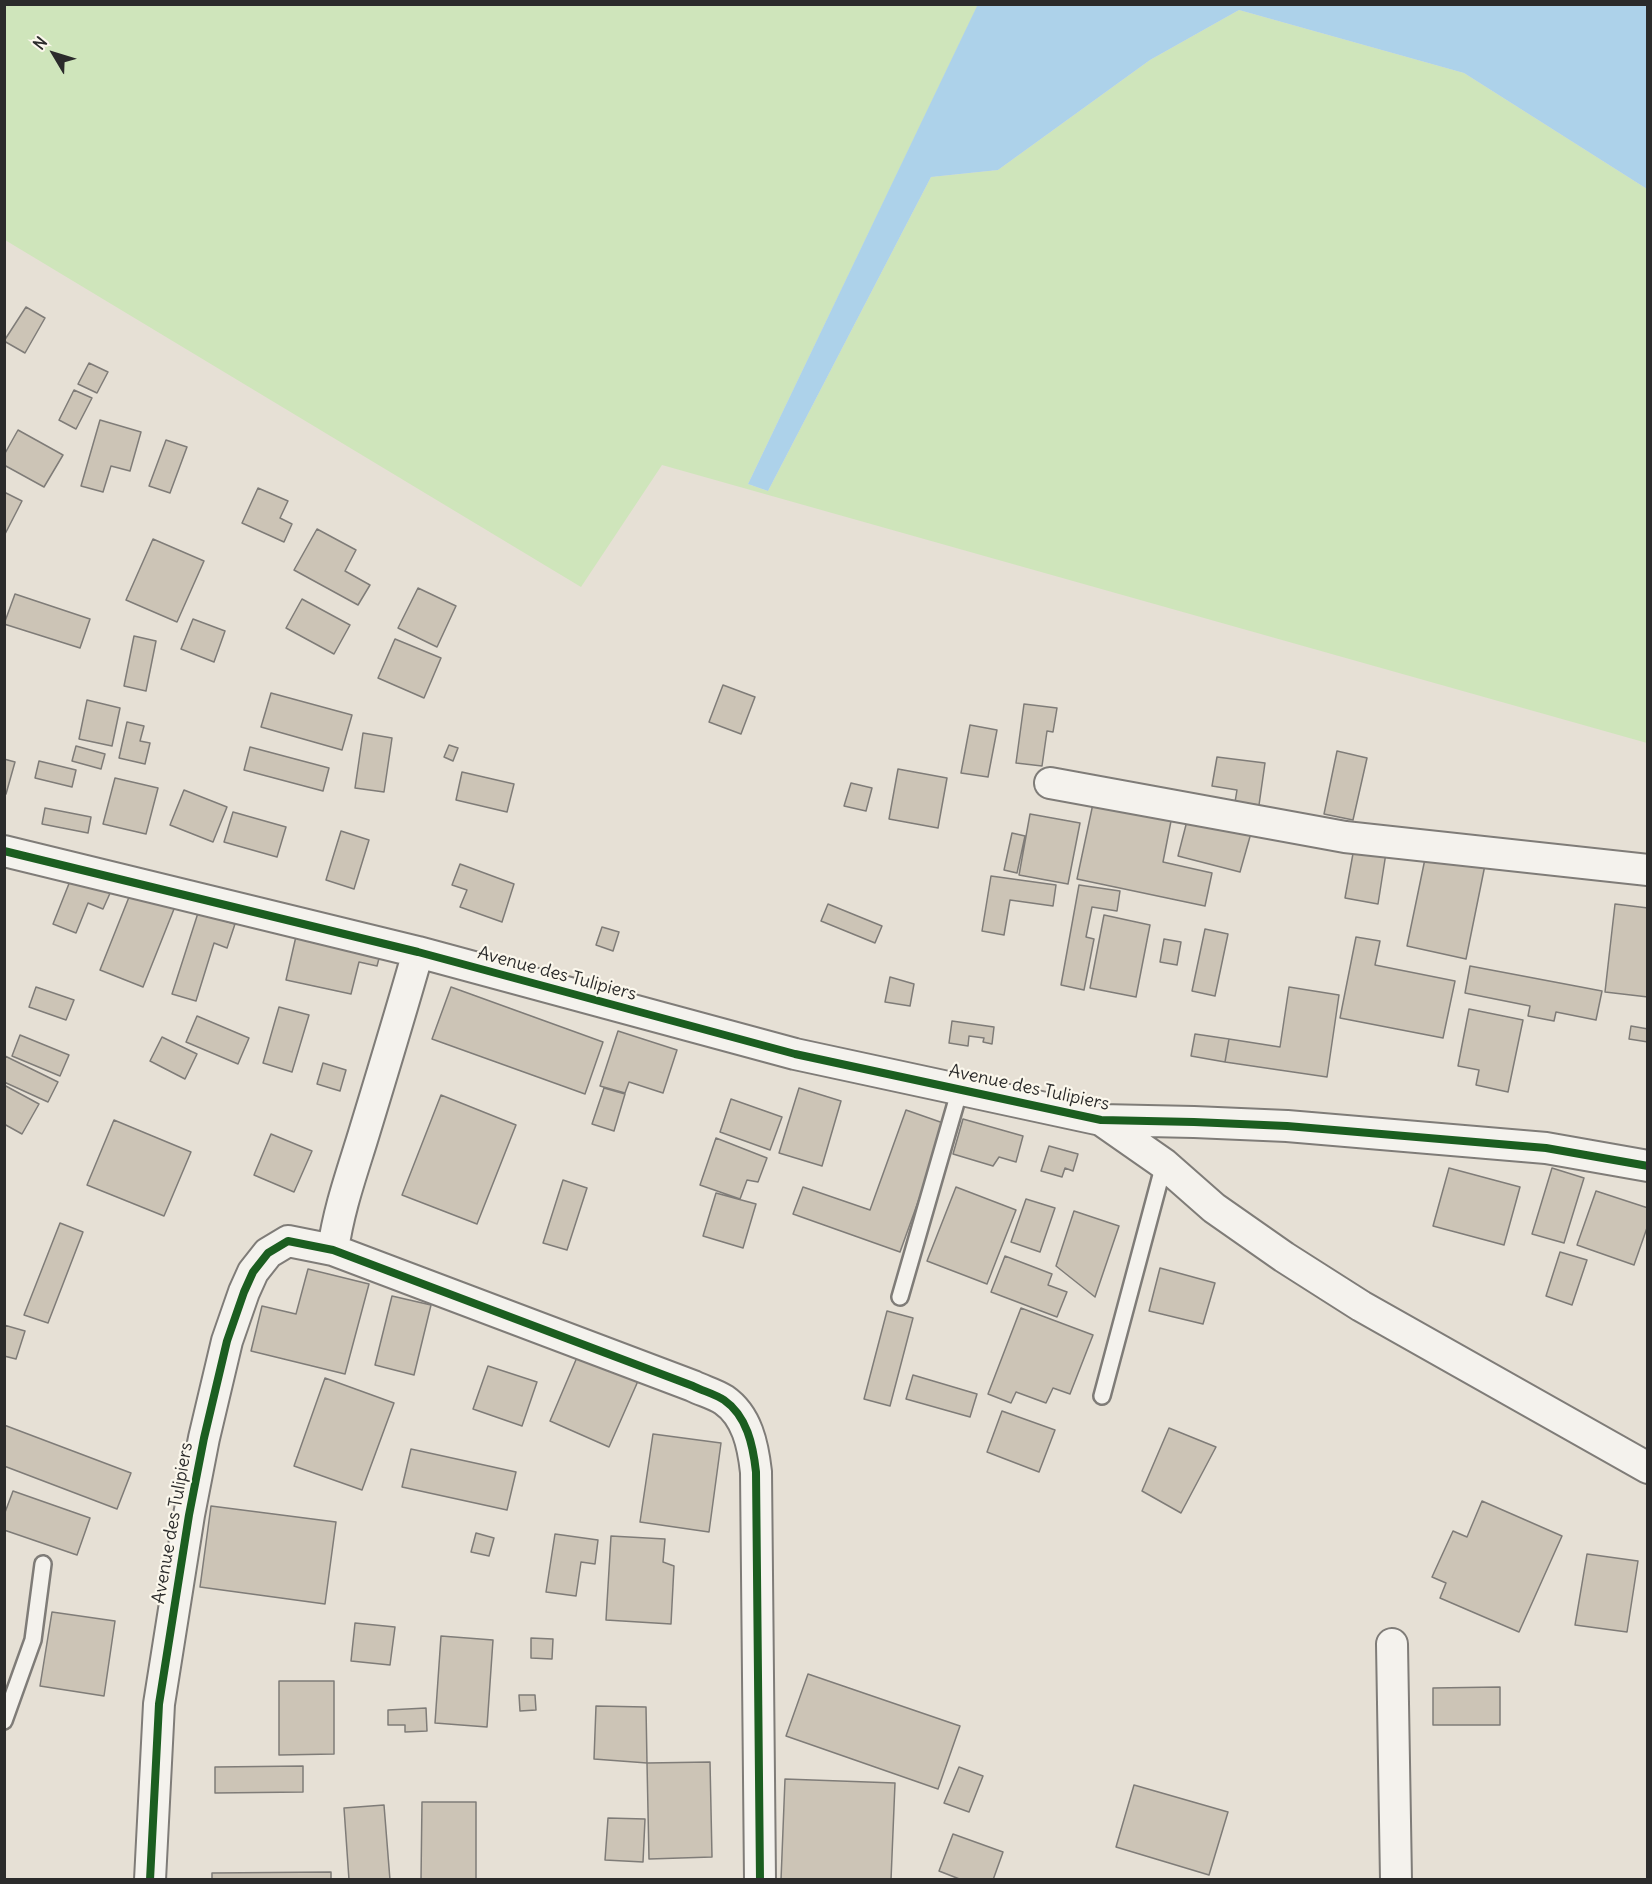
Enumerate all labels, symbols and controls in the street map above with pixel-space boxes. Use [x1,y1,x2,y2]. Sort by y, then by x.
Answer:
north arrow [24,24,84,84]
text: N [29,32,51,53]
street label: Avenue des Tulipiers [475,942,639,1006]
street label: Avenue des Tulipiers [947,1060,1111,1116]
street label: Avenue des Tulipiers [148,1441,198,1605]

